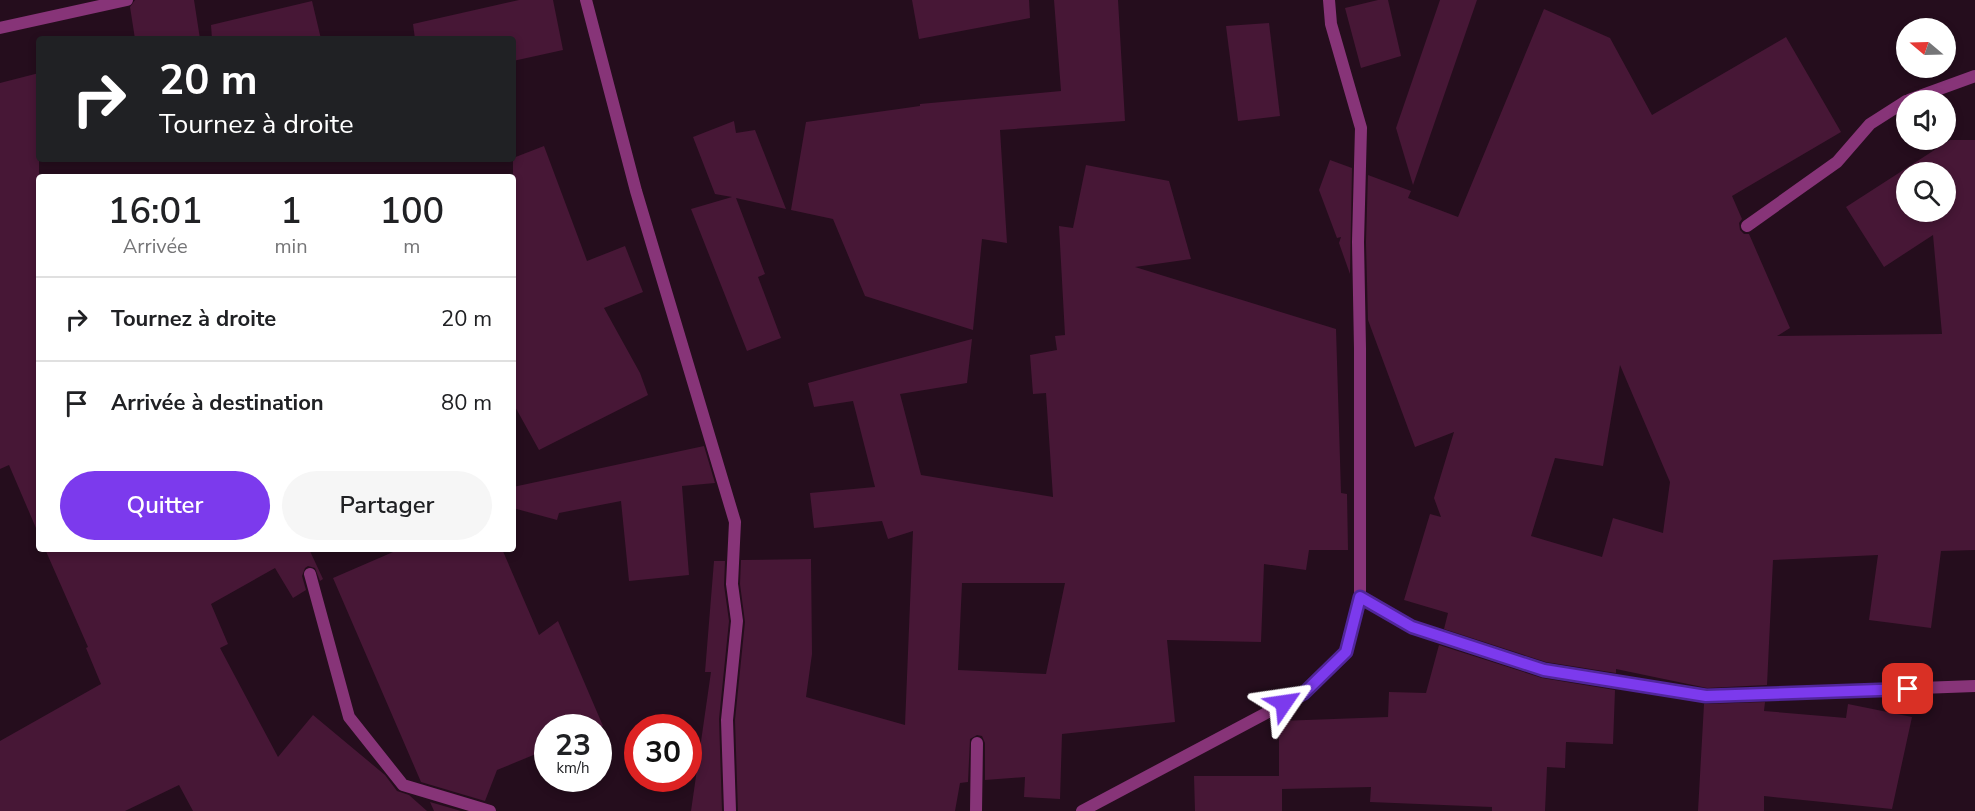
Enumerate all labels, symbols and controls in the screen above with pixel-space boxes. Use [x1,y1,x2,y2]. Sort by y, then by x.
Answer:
north arrow [1896,18,1956,78]
map controls [1896,18,1956,222]
text: 20 m [159,52,258,109]
icon: right [60,60,138,138]
button: sound [1896,90,1956,150]
text: Tournez à droite [159,106,354,143]
button: search [1896,162,1956,222]
text: 16:01 [108,187,203,236]
text: 1 [280,187,302,236]
text: 100 [379,187,444,236]
text: Arrivée [123,233,188,260]
text: min [275,233,308,260]
text: m [403,233,420,260]
icon: right [60,303,93,336]
text: Tournez à droite [111,304,276,334]
text: 20 m [441,304,492,334]
icon: arrive [60,387,93,420]
text: Arrivée à destination [111,388,324,418]
text: 80 m [441,388,492,418]
button: Quitter [60,471,270,540]
button: Partager [282,471,492,540]
pin [1882,663,1933,714]
position arrow [1252,671,1316,735]
icon: arrive [1891,672,1924,705]
speed limit sign: 30 [624,714,702,792]
text: 23 [555,725,591,766]
text: km/h [556,758,590,778]

